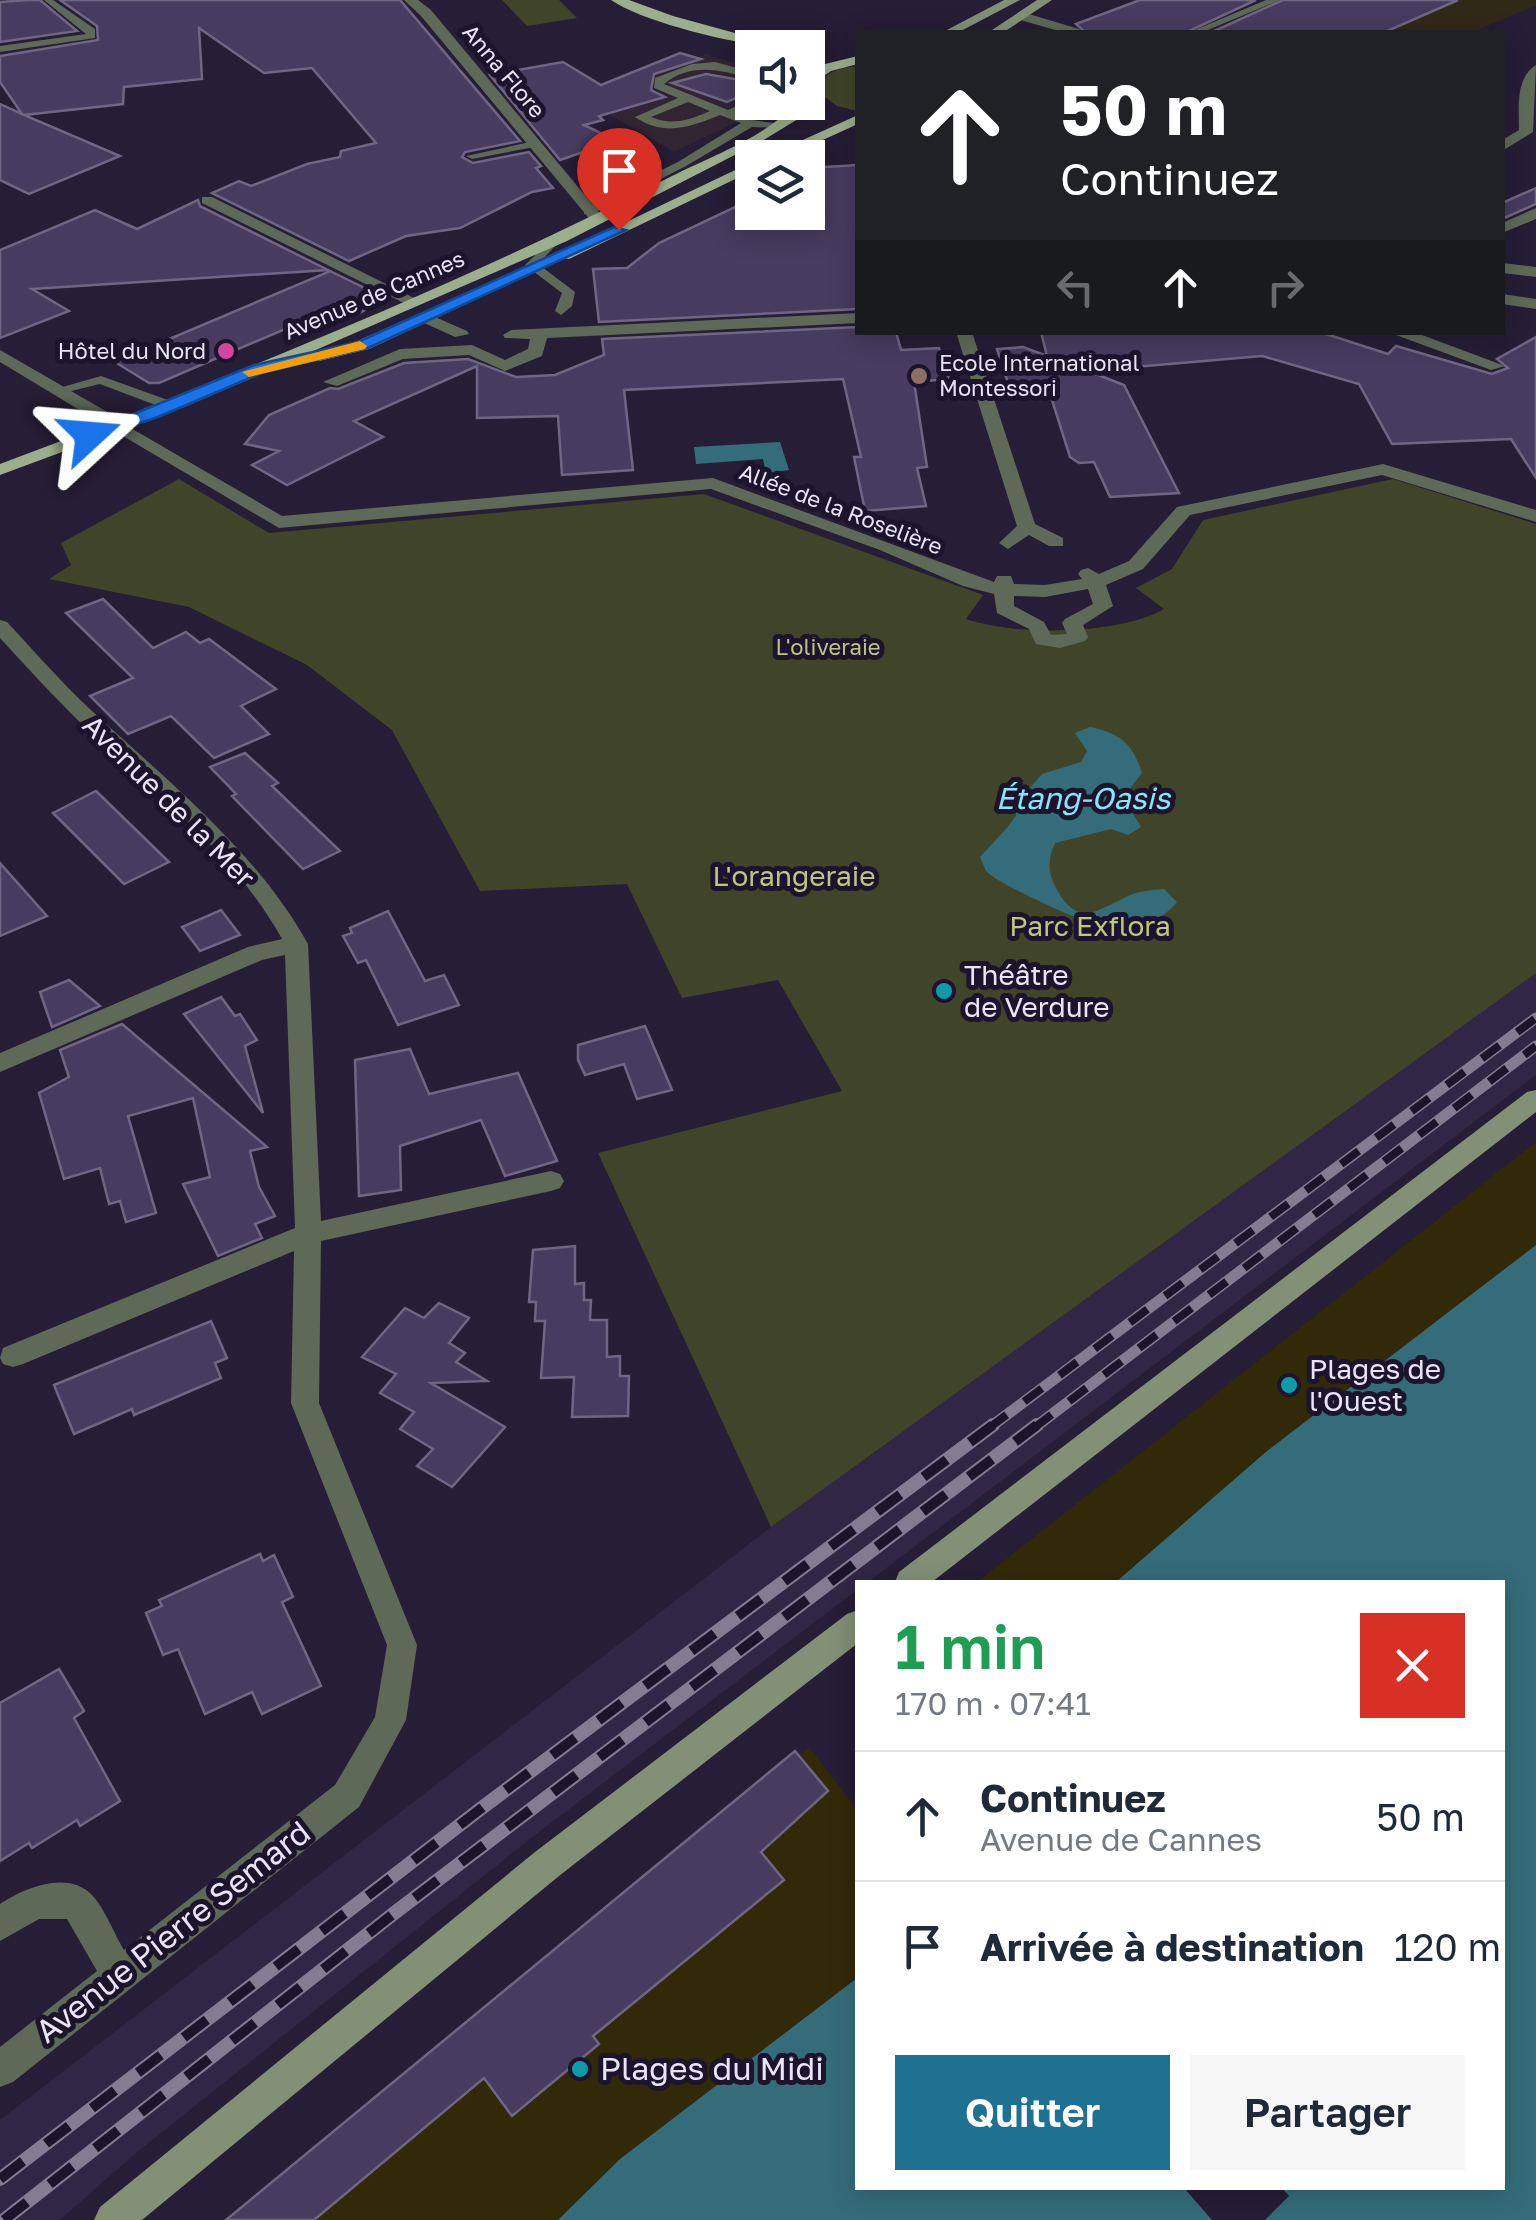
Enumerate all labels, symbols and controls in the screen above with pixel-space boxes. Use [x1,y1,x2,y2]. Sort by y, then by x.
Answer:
street label: Anna Flore [457,18,551,123]
map controls [735,30,825,230]
button: sound [735,30,825,120]
text: 50 m [1060,66,1227,150]
icon: ahead [895,70,1025,200]
pin [577,128,662,231]
button: layers [735,140,825,230]
icon: arrive [592,143,647,198]
text: Continuez [1060,151,1279,205]
street label: Avenue de Cannes [279,244,468,345]
icon: left [1048,260,1103,315]
icon: ahead [1153,260,1208,315]
icon: right [1258,260,1313,315]
place label: Hôtel du Nord [58,337,206,364]
marker: Hôtel du Nord [215,340,237,362]
place label: Ecole International Montessori [939,349,1139,401]
marker: Ecole International Montessori [908,365,930,387]
position arrow [38,383,142,487]
street label: Allée de la Roselière [736,457,946,560]
park label: L'oliveraie [775,633,881,660]
street label: Avenue de la Mer [77,708,262,893]
water label: Étang-Oasis [996,780,1171,816]
park label: L'orangeraie [712,859,876,892]
park label: Parc Exflora [1009,909,1171,942]
place label: Théâtre de Verdure [964,958,1109,1023]
marker: Théâtre de Verdure [933,980,955,1002]
place label: Plages de l'Ouest [1309,1352,1441,1417]
marker: Plages de l'Ouest [1278,1374,1300,1396]
text: 1 min [895,1610,1045,1682]
button: close [1360,1613,1465,1718]
text: 170 m · 07:41 [895,1684,1091,1722]
text: Continuez [980,1775,1166,1820]
icon: ahead [895,1789,950,1844]
text: 50 m [1376,1794,1465,1839]
street label: Avenue Pierre Semard [28,1812,317,2050]
text: Avenue de Cannes [980,1820,1262,1858]
icon: arrive [895,1919,950,1974]
text: Arrivée à destination [980,1924,1364,1969]
text: 120 m [1394,1924,1501,1969]
place label: Plages du Midi [600,2049,824,2087]
button: Quitter [895,2055,1170,2170]
button: Partager [1190,2055,1465,2170]
marker: Plages du Midi [569,2058,591,2080]

